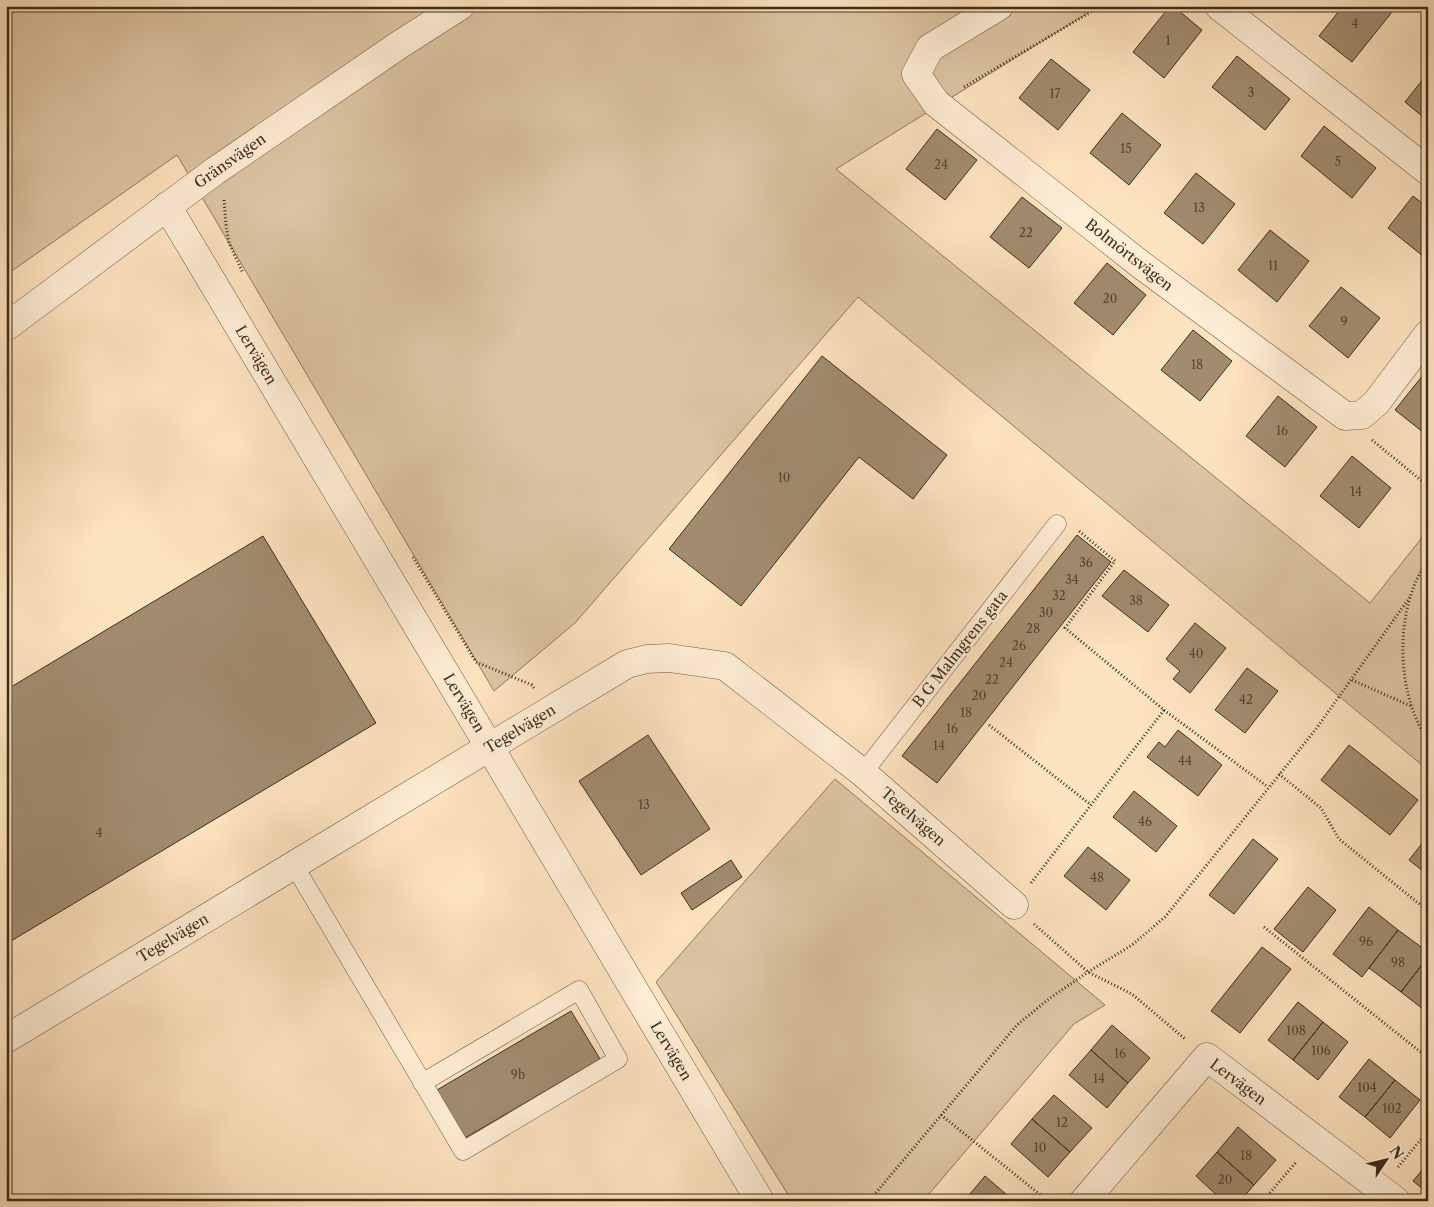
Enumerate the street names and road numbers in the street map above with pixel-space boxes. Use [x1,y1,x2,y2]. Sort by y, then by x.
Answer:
street label: Gränsvägen [190,129,270,192]
street label: Bolmörtsvägen [1081,214,1178,295]
street label: Lervägen [231,322,282,388]
street label: B G Malmgrens gata [908,586,1011,711]
street label: Lervägen [439,670,490,736]
street label: Tegelvägen [481,700,559,757]
street label: Tegelvägen [877,783,950,850]
street label: Tegelvägen [134,909,212,966]
street label: Lervägen [646,1018,697,1084]
street label: Lervägen [1206,1054,1271,1109]

